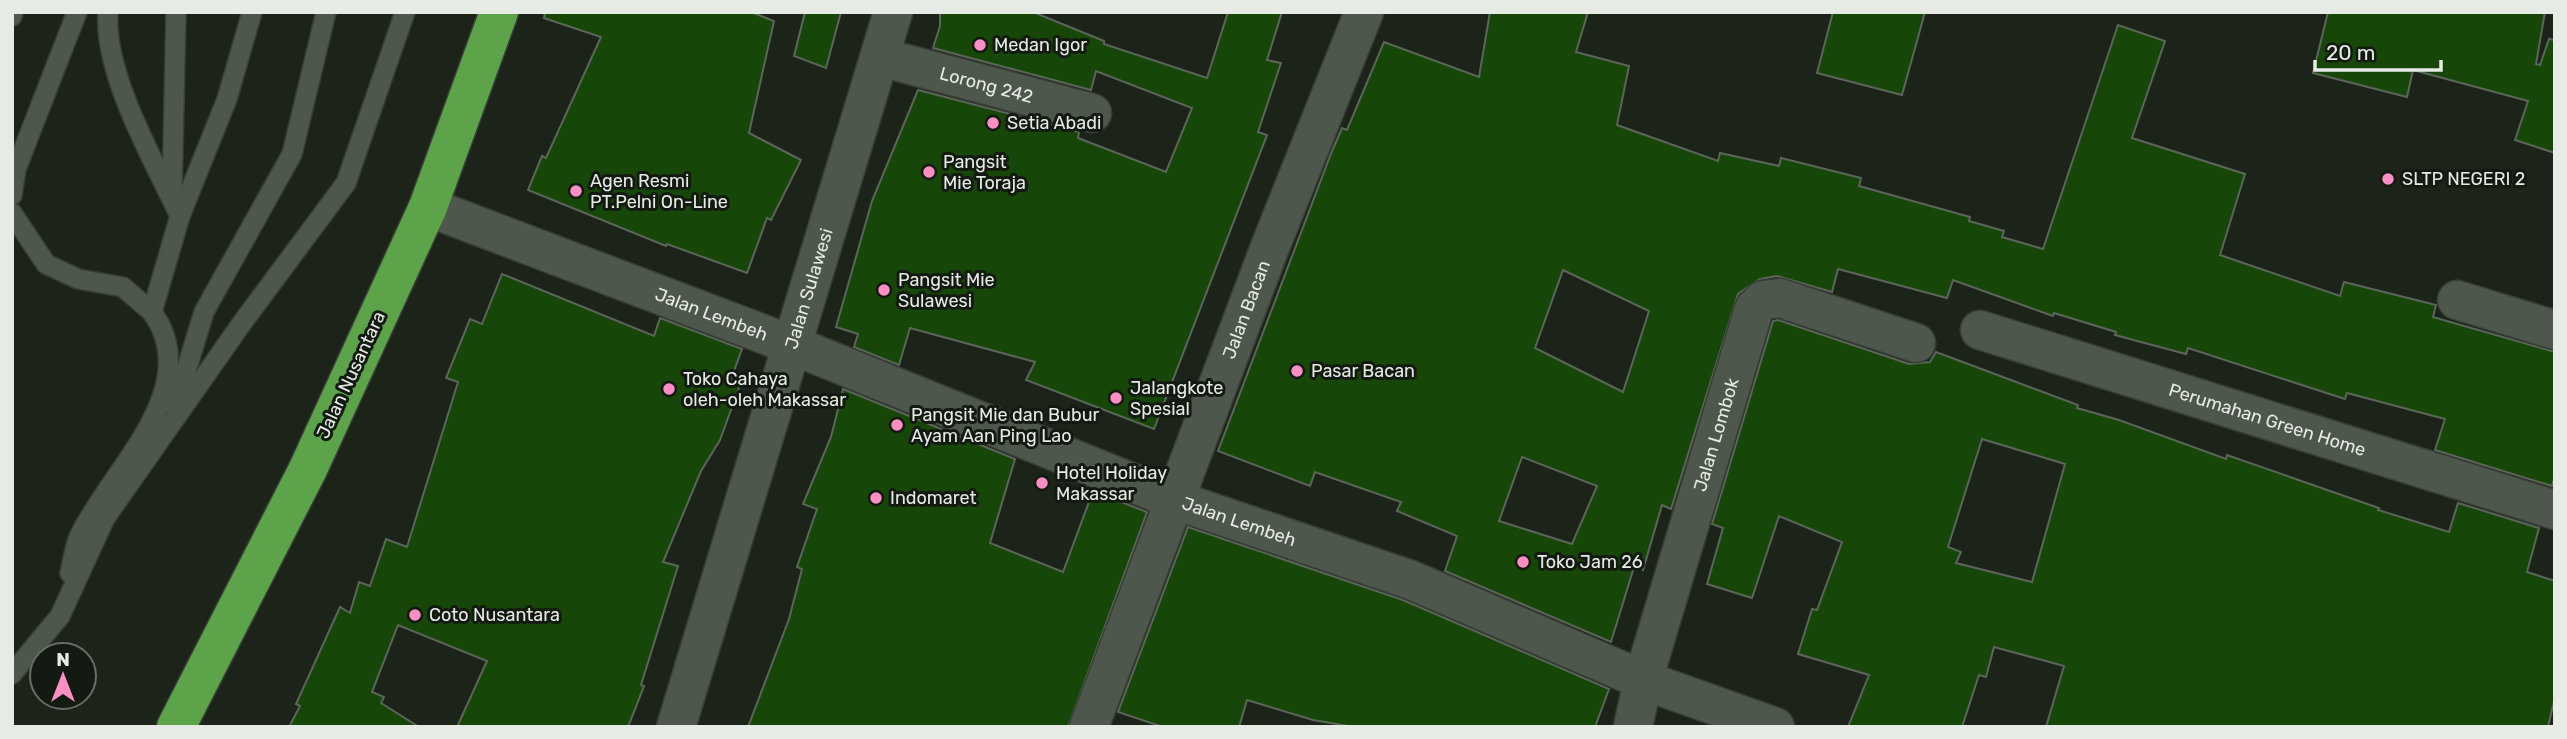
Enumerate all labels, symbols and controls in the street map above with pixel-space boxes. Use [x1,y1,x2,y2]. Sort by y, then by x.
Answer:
scale bar [2315,28,2441,72]
place label: Medan Igor [994,34,1087,56]
marker: Medan Igor [972,37,988,53]
text: 20 m [2326,40,2375,65]
street label: Lorong 242 [937,62,1035,108]
place label: Setia Abadi [1007,112,1101,134]
marker: Setia Abadi [985,115,1001,131]
place label: Pangsit Mie Toraja [943,151,1026,194]
marker: Pangsit Mie Toraja [921,164,937,180]
place label: SLTP NEGERI 2 [2402,168,2525,190]
place label: Agen Resmi PT.Pelni On-Line [590,170,728,213]
marker: SLTP NEGERI 2 [2380,171,2396,187]
marker: Agen Resmi PT.Pelni On-Line [568,183,584,199]
street label: Jalan Sulawesi [780,226,838,352]
street label: Jalan Bacan [1218,257,1275,362]
place label: Pangsit Mie Sulawesi [898,269,995,312]
marker: Pangsit Mie Sulawesi [876,282,892,298]
street label: Jalan Lembeh [652,283,771,346]
street label: Jalan Nusantara [312,308,390,442]
place label: Pasar Bacan [1311,360,1415,382]
marker: Pasar Bacan [1289,363,1305,379]
place label: Toko Cahaya oleh-oleh Makassar [683,368,846,411]
street label: Jalan Lombok [1689,375,1744,494]
place label: Jalangkote Spesial [1130,377,1223,420]
street label: Perumahan Green Home [2166,379,2368,461]
marker: Toko Cahaya oleh-oleh Makassar [661,381,677,397]
marker: Jalangkote Spesial [1108,390,1124,406]
place label: Pangsit Mie dan Bubur Ayam Aan Ping Lao [911,404,1099,447]
marker: Pangsit Mie dan Bubur Ayam Aan Ping Lao [889,417,905,433]
place label: Hotel Holiday Makassar [1056,462,1167,505]
marker: Hotel Holiday Makassar [1034,475,1050,491]
place label: Indomaret [890,487,977,509]
marker: Indomaret [868,490,884,506]
street label: Jalan Lembeh [1179,492,1299,551]
place label: Toko Jam 26 [1537,551,1643,573]
marker: Toko Jam 26 [1515,554,1531,570]
place label: Coto Nusantara [429,604,560,626]
marker: Coto Nusantara [407,607,423,623]
north arrow [28,641,98,711]
text: N [56,648,70,671]

